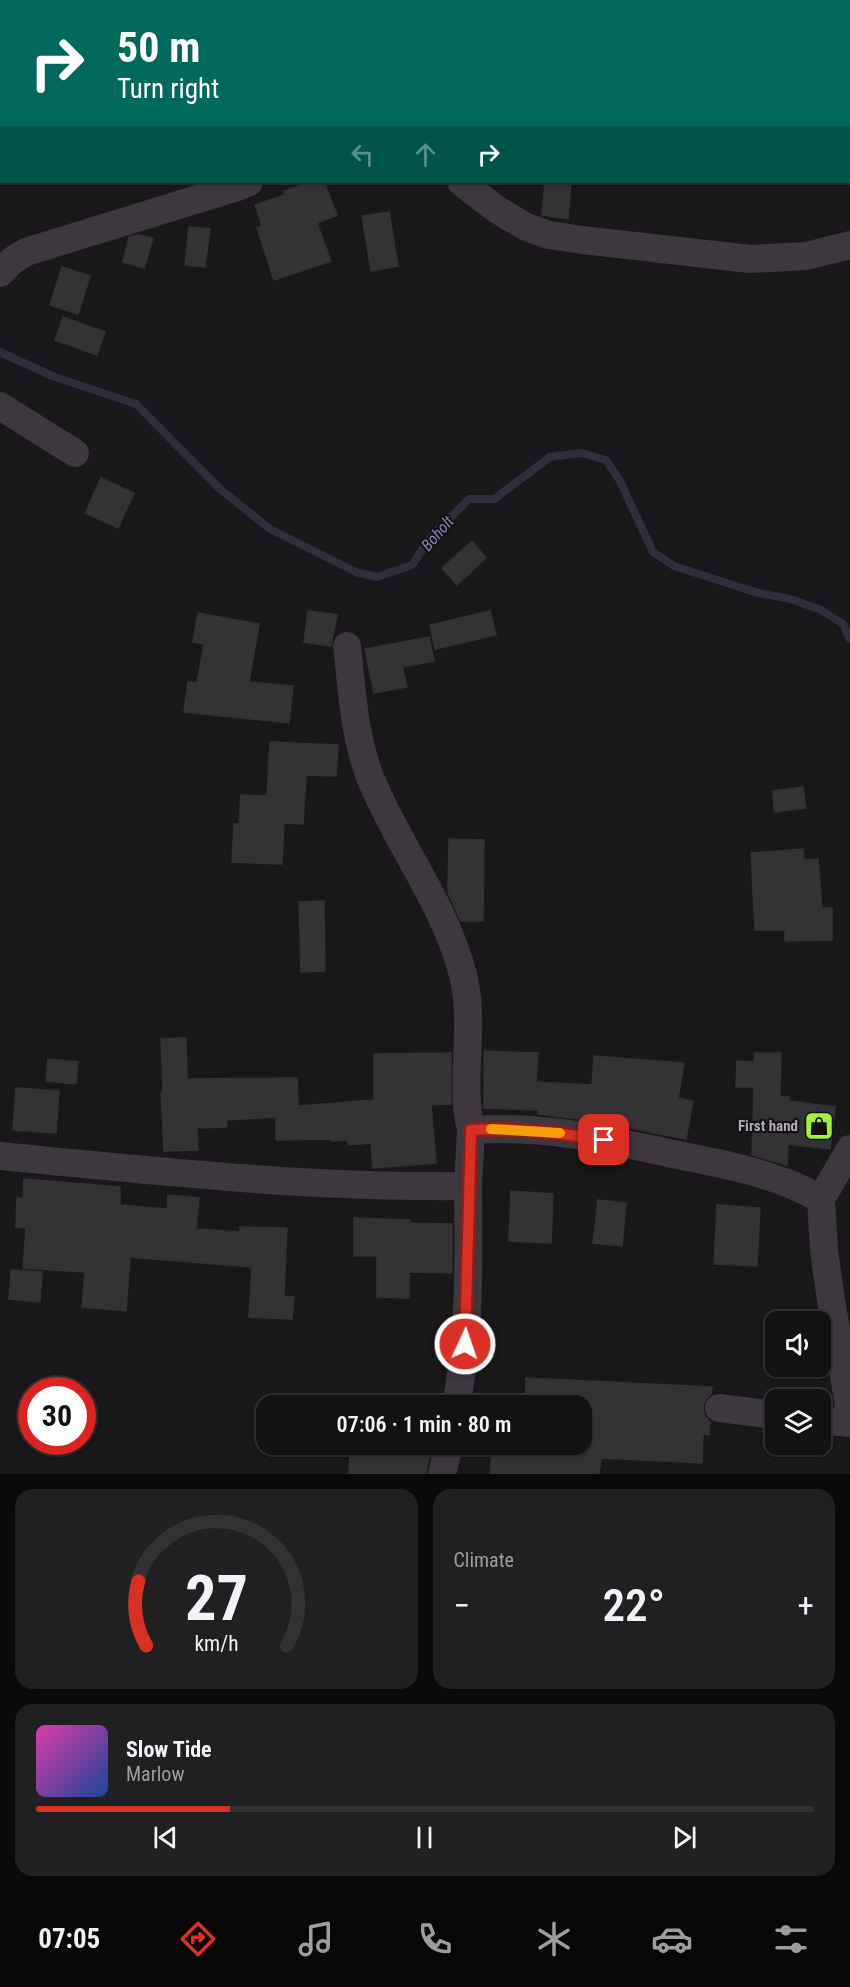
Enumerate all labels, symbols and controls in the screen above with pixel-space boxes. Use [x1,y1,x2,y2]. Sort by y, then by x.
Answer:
text: 50 m [117,23,200,72]
icon: right [18,24,96,102]
text: Turn right [117,73,219,105]
icon: left [346,138,379,171]
icon: ahead [409,138,442,171]
icon: right [472,138,505,171]
water label: Boholt [417,512,458,555]
shop icon: First hand [803,1110,835,1142]
pin [578,1114,629,1165]
place label: First hand [738,1117,798,1135]
icon: arrive [587,1123,620,1156]
map controls [765,1311,831,1455]
button: sound [765,1311,831,1377]
position arrow [433,1312,497,1376]
speed limit sign: 30 [18,1377,96,1455]
button: layers [765,1389,831,1455]
text: 07:06 · 1 min · 80 m [337,1412,511,1437]
text: Climate [454,1548,514,1572]
text: 27 [185,1562,248,1635]
text: 22° [602,1579,665,1632]
text: − [454,1586,470,1625]
text: + [798,1586,814,1625]
text: km/h [194,1631,238,1656]
text: Slow Tide [126,1737,212,1762]
text: Marlow [126,1762,184,1786]
icon: previous [149,1821,182,1854]
icon: pause [408,1821,441,1854]
icon: next [668,1821,701,1854]
icon: directions [177,1918,219,1960]
icon: music [295,1918,337,1960]
icon: phone [414,1918,456,1960]
icon: climate [533,1918,575,1960]
icon: car [651,1918,693,1960]
icon: filters [770,1918,812,1960]
text: 07:05 [38,1923,100,1955]

